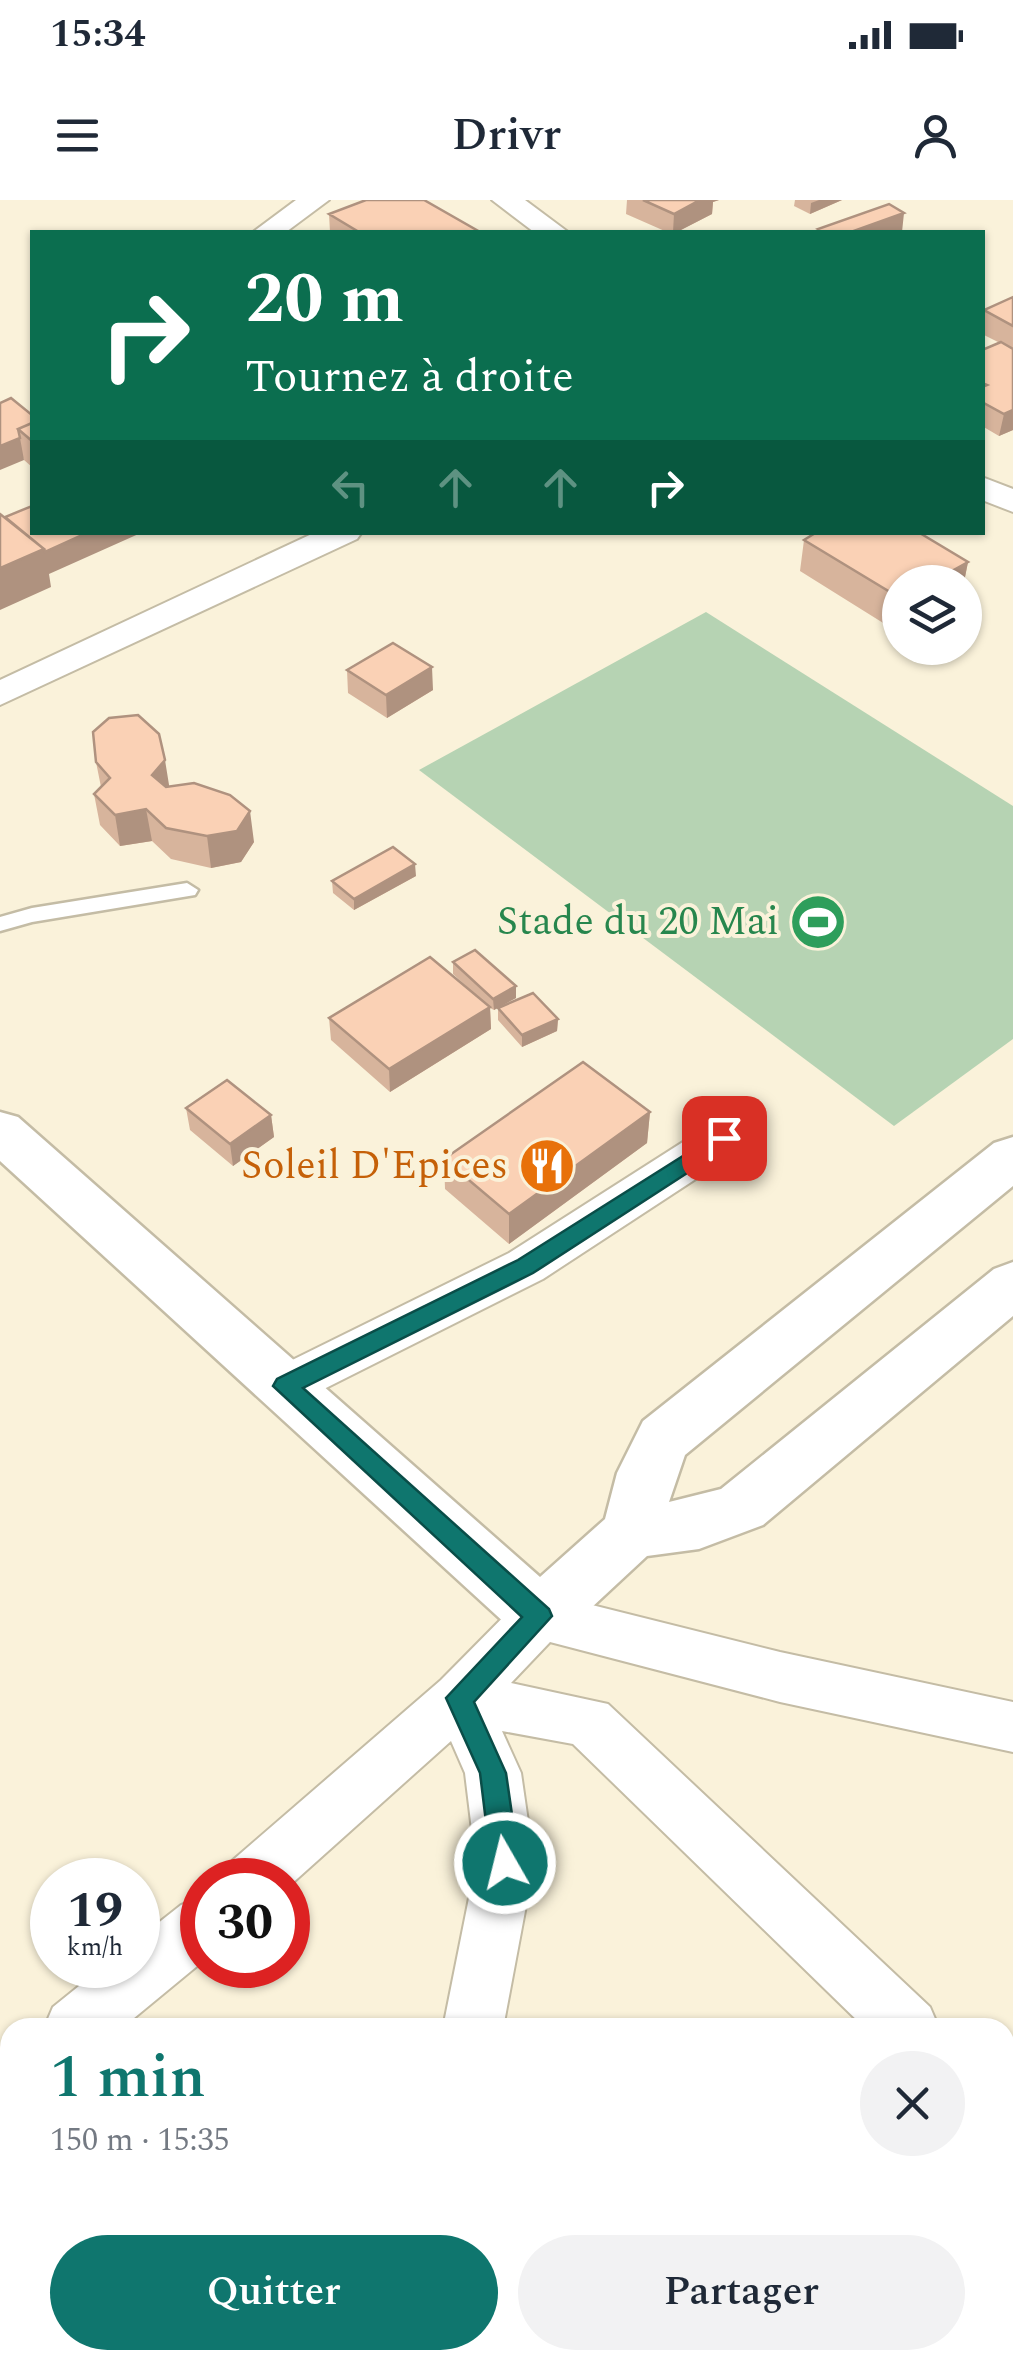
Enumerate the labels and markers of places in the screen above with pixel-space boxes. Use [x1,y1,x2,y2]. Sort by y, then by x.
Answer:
place label: Stade du 20 Mai [497,892,779,953]
sports icon: Stade du 20 Mai [788,892,848,952]
pin [682,1096,767,1181]
place label: Soleil D'Epices [241,1136,508,1197]
restaurant icon: Soleil D'Epices [517,1136,577,1196]

